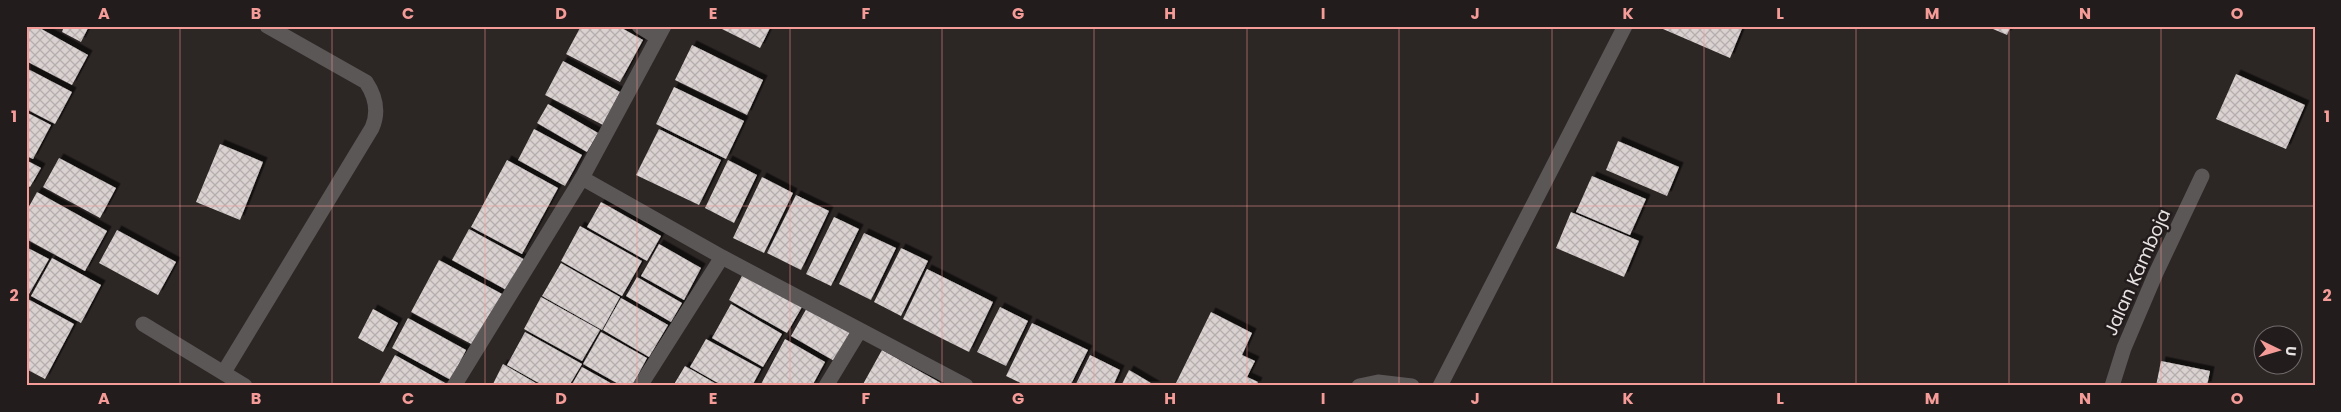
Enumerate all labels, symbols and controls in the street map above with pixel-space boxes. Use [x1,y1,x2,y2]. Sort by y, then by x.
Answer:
text: A [98,2,110,25]
text: B [251,2,261,25]
text: C [402,2,414,25]
text: D [555,2,567,25]
text: E [709,2,717,25]
text: F [862,2,871,25]
text: G [1012,2,1024,25]
text: H [1164,2,1176,25]
text: I [1321,2,1325,25]
text: J [1470,2,1480,25]
text: K [1622,2,1634,25]
text: L [1776,2,1784,25]
text: M [1925,2,1939,25]
text: N [2079,2,2091,25]
text: O [2231,2,2244,25]
text: 1 [11,105,17,128]
text: 1 [2324,105,2330,128]
street label: Jalan Kamboja [2098,205,2176,339]
text: 2 [9,284,19,307]
text: 2 [2322,284,2332,307]
north arrow [2254,324,2304,374]
text: U [2281,345,2301,357]
text: A [98,387,110,410]
text: B [251,387,261,410]
text: C [402,387,414,410]
text: D [555,387,567,410]
text: E [709,387,717,410]
text: F [862,387,871,410]
text: G [1012,387,1024,410]
text: H [1164,387,1176,410]
text: I [1321,387,1325,410]
text: J [1470,387,1480,410]
text: K [1622,387,1634,410]
text: L [1776,387,1784,410]
text: M [1925,387,1939,410]
text: N [2079,387,2091,410]
text: O [2231,387,2244,410]

